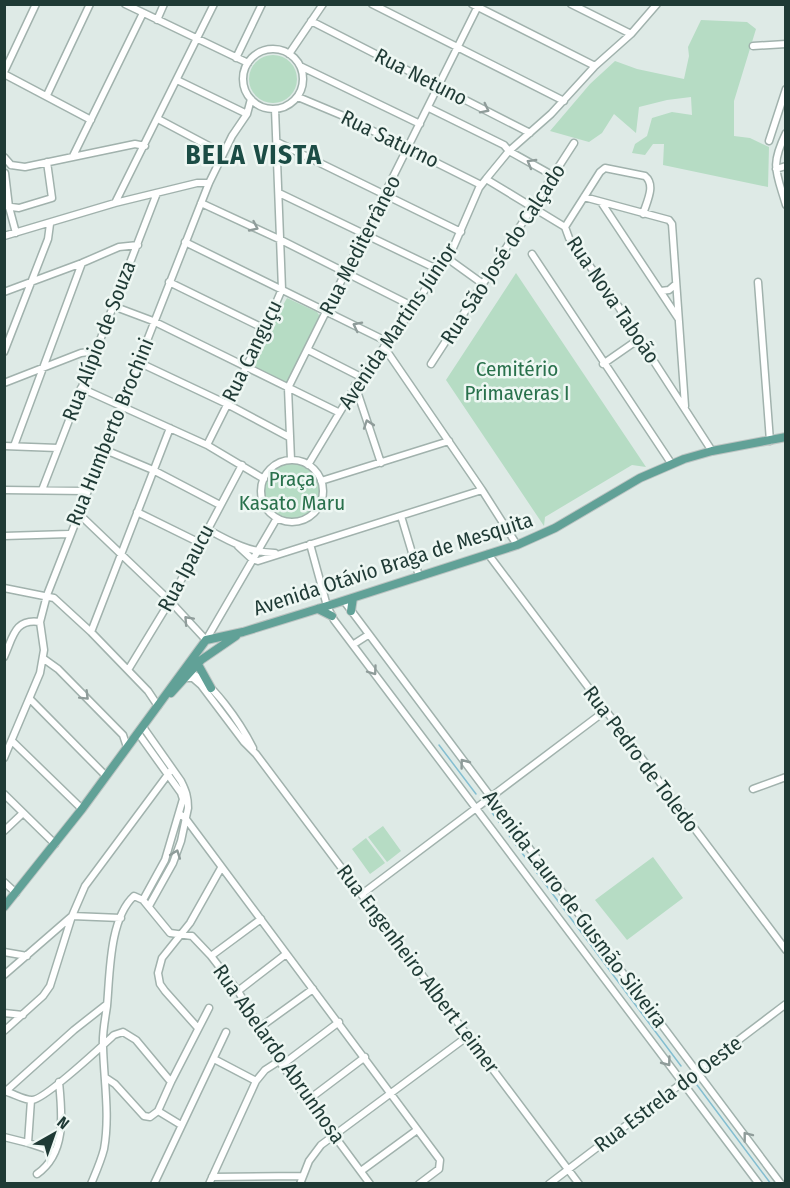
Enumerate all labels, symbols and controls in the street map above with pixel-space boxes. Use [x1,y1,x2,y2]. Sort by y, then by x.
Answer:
street label: Rua Netuno [370,43,472,111]
one-way arrow [478,102,489,113]
street label: Rua Saturno [337,104,443,174]
district label: BELA VISTA [185,139,323,171]
street label: Rua São José do Calçado [435,159,571,349]
one-way arrow [527,159,537,170]
street label: Rua Mediterrâneo [314,171,406,319]
one-way arrow [248,220,259,232]
street label: Rua Nova Taboão [561,231,665,369]
street label: Avenida Martins Júnior [333,237,464,414]
street label: Rua Alípio de Souza [57,257,141,425]
street label: Rua Canguçu [216,296,288,406]
one-way arrow [353,322,364,334]
street label: Rua Humberto Brochini [61,334,159,530]
park label: Cemitério Primaveras I [464,356,570,406]
one-way arrow [363,419,376,430]
park label: Praça Kasato Maru [239,466,345,516]
street label: Avenida Otávio Braga de Mesquita [250,506,536,622]
street label: Rua Ipaucu [152,520,220,616]
one-way arrow [184,617,195,627]
one-way arrow [366,664,377,675]
street label: Rua Pedro de Toledo [577,681,705,837]
one-way arrow [77,688,88,699]
one-way arrow [461,759,472,770]
street label: Avenida Lauro de Gusmão Silveira [477,785,673,1033]
one-way arrow [169,849,181,860]
street label: Rua Engenheiro Albert Leimer [331,860,505,1079]
street label: Rua Abelardo Abrunhosa [207,959,351,1149]
street label: Rua Estrela do Oeste [589,1030,747,1158]
one-way arrow [660,1055,671,1066]
north arrow [24,1104,84,1164]
text: N [54,1113,73,1133]
one-way arrow [743,1132,754,1143]

